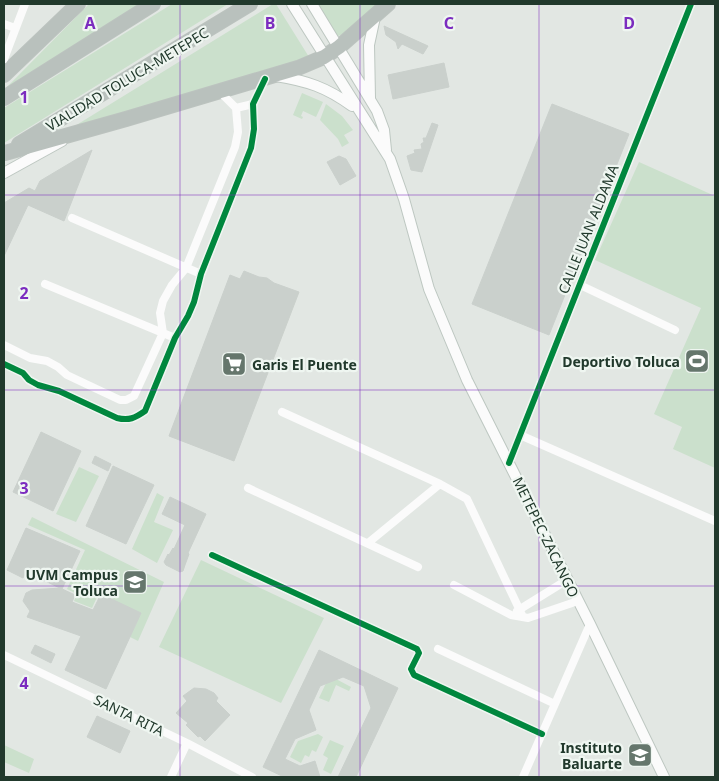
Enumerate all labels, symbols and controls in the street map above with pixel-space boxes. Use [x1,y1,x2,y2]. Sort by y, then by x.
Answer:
text: B [265,12,275,34]
text: C [444,12,454,34]
text: D [623,12,635,34]
street label: VIALIDAD TOLUCA-METEPEC [43,24,211,134]
text: 1 [19,86,29,108]
street label: CALLE JUAN ALDAMA [553,161,623,296]
text: 2 [19,282,29,304]
sports icon: Deportivo Toluca [684,348,710,374]
supermarket icon: Garis El Puente [221,351,247,377]
place label: Deportivo Toluca [562,352,680,371]
place label: Garis El Puente [252,355,357,374]
street label: METEPEC-ZACANGO [509,474,583,600]
text: 3 [19,477,29,499]
place label: UVM Campus Toluca [25,565,118,600]
school or university icon: UVM Campus Toluca [122,569,148,595]
text: 4 [19,672,29,694]
street label: SANTA RITA [91,690,167,740]
place label: Instituto Baluarte [560,738,622,773]
school or university icon: Instituto Baluarte [627,742,653,768]

